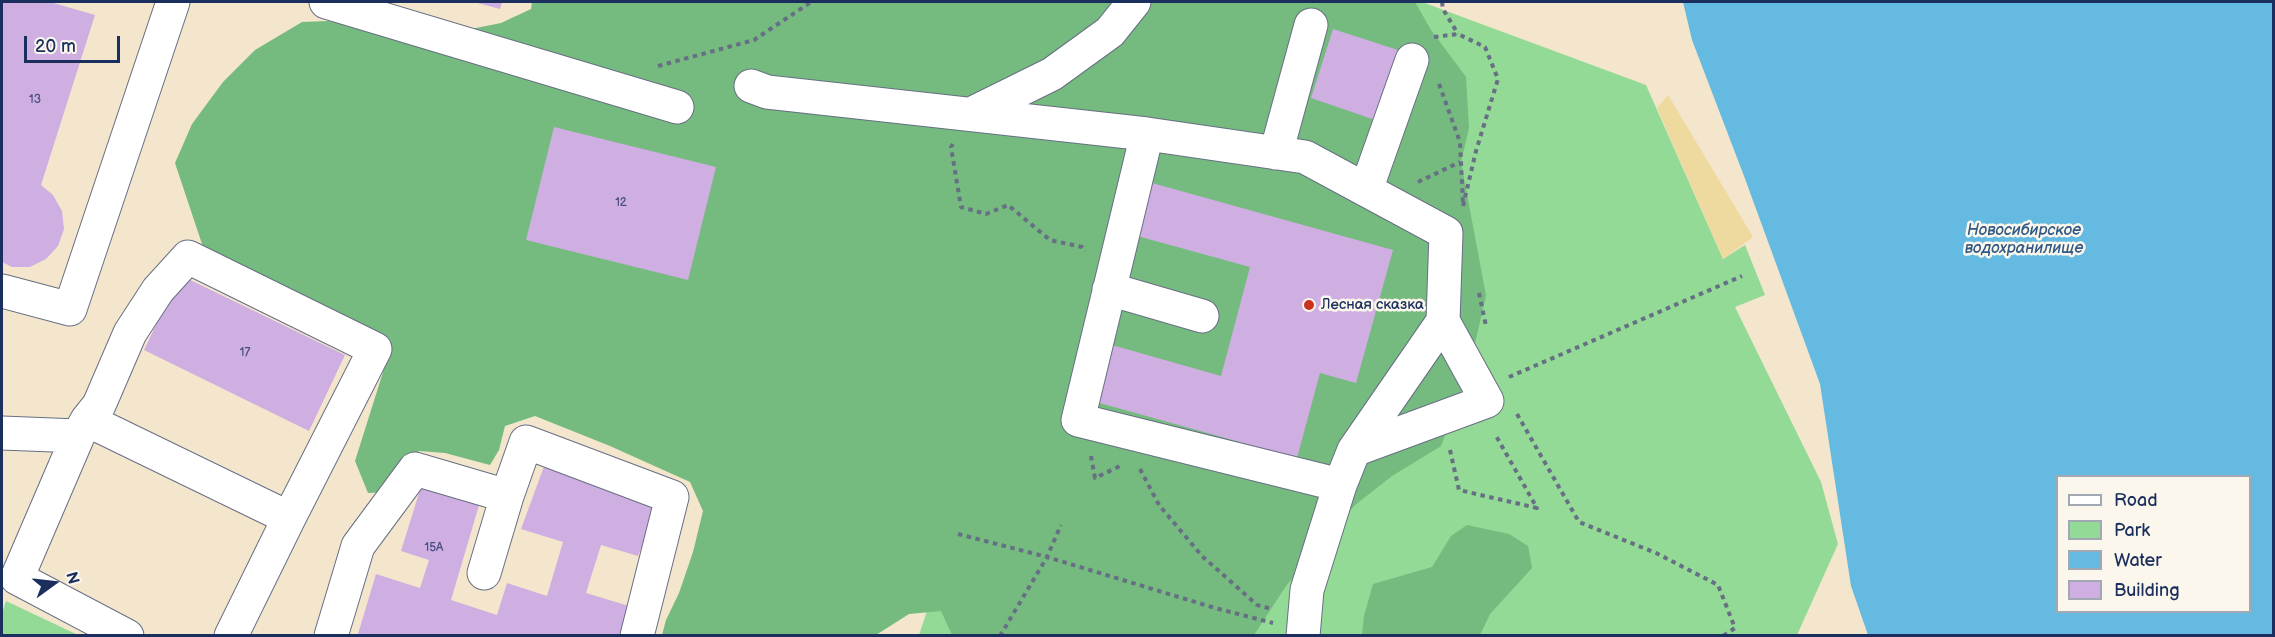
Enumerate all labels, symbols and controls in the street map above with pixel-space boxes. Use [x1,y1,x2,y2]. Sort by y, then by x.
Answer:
scale bar [27,24,123,62]
text: 20 m [35,36,76,57]
house number: 13 [29,93,41,107]
house number: 12 [615,196,627,210]
water label: Новосибирское водохранилище [1965,221,2083,259]
place label: Лесная сказка [1321,296,1424,314]
marker: Лесная сказка [1302,298,1316,312]
house number: 17 [240,346,250,360]
legend [2056,475,2251,613]
text: Road [2114,490,2158,511]
text: Park [2114,520,2150,541]
house number: 15А [425,541,443,555]
text: Water [2114,550,2162,571]
north arrow [24,553,84,613]
text: N [61,570,83,586]
text: Building [2114,580,2180,601]

